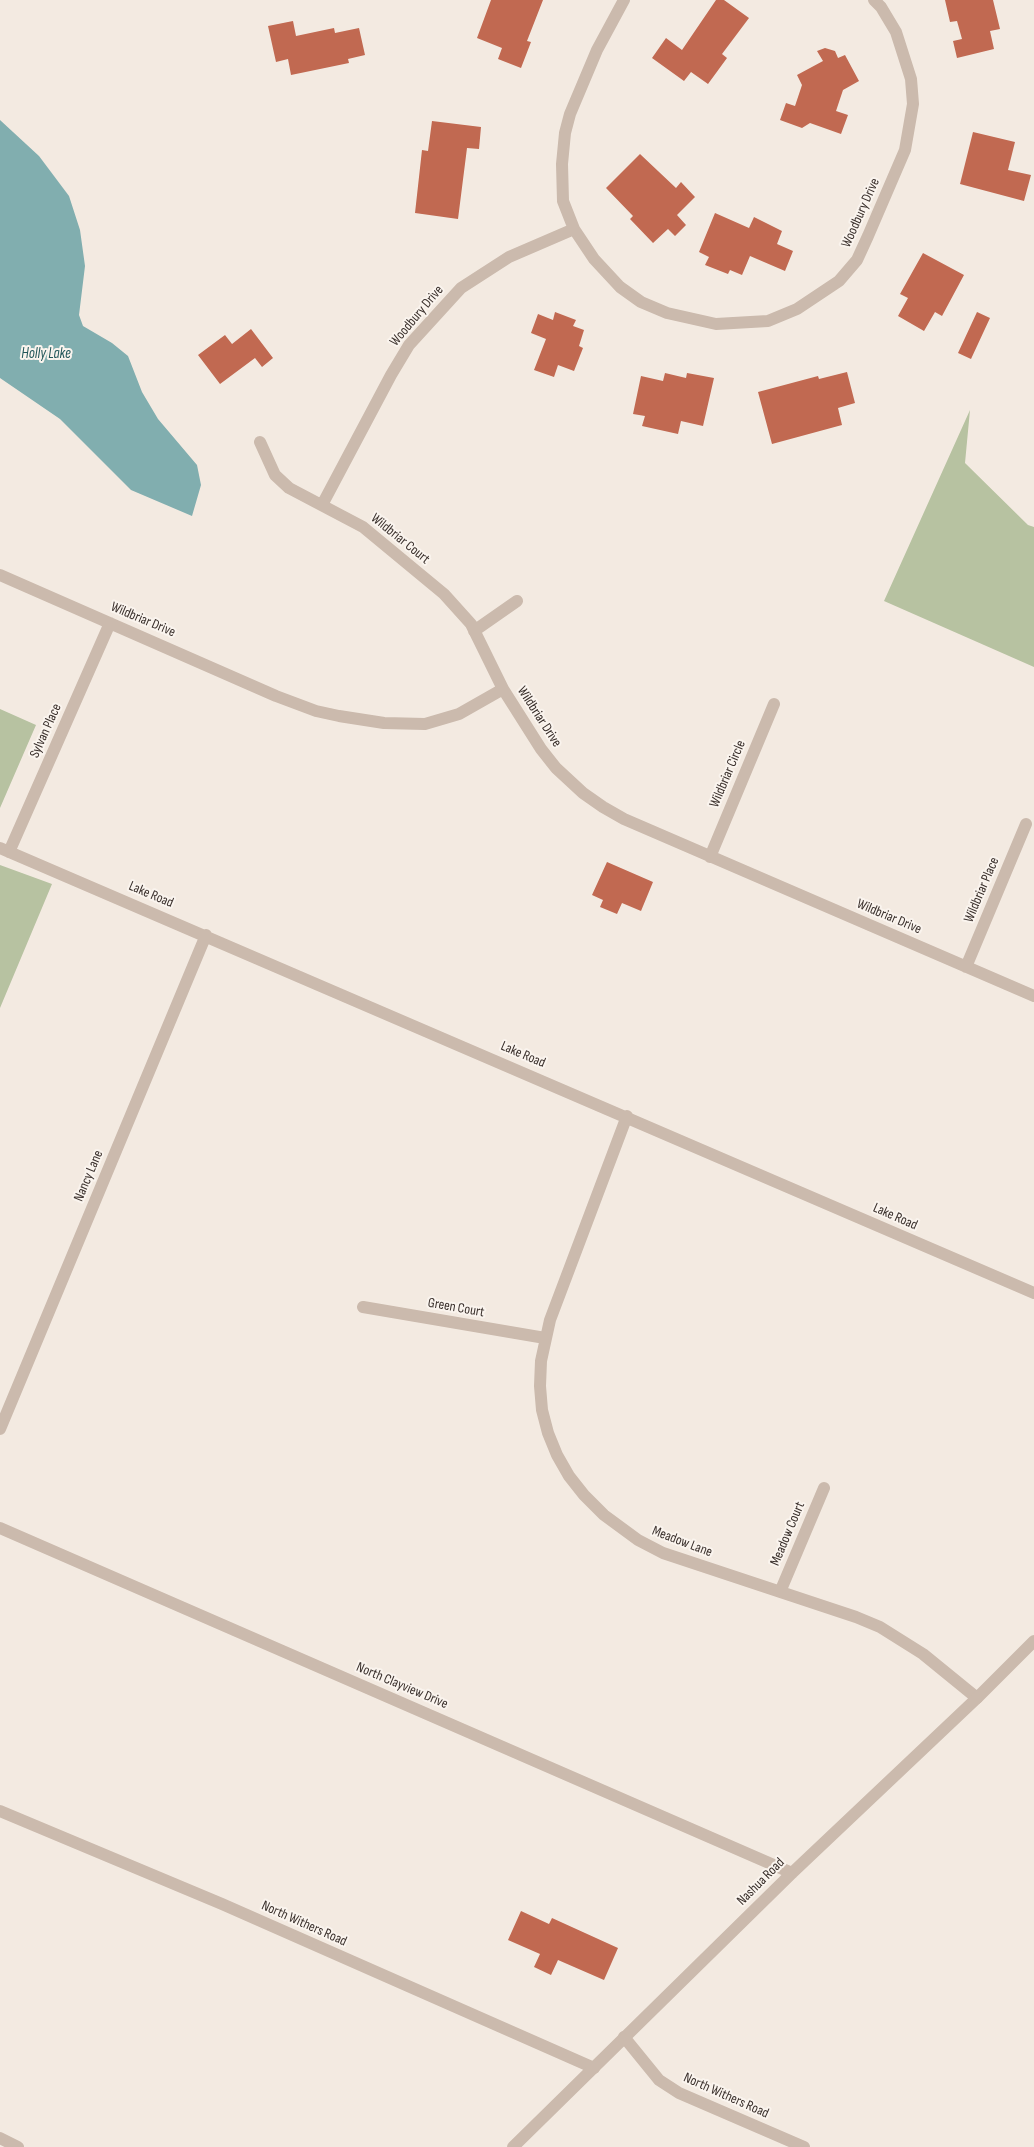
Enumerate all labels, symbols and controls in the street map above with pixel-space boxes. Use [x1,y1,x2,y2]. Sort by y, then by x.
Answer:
street label: Woodbury Drive [838,176,884,250]
street label: Woodbury Drive [387,282,447,350]
water label: Holly Lake [21,345,71,363]
street label: Wildbriar Court [367,510,433,568]
street label: Wildbriar Drive [108,599,178,641]
street label: Wildbriar Drive [513,684,565,750]
street label: Sylvan Place [27,701,65,761]
street label: Wildbriar Circle [706,738,750,810]
street label: Wildbriar Place [961,855,1003,925]
street label: Lake Road [126,878,176,912]
street label: Wildbriar Drive [854,896,924,938]
street label: Lake Road [498,1038,548,1072]
street label: Nancy Lane [71,1148,107,1204]
street label: Lake Road [870,1200,920,1234]
street label: Green Court [426,1295,486,1321]
street label: Meadow Court [767,1500,809,1568]
street label: Meadow Lane [649,1523,715,1561]
street label: North Clayview Drive [354,1659,450,1713]
street label: Nashua Road [734,1855,788,1909]
street label: North Withers Road [259,1898,349,1950]
street label: North Withers Road [681,2070,771,2122]

